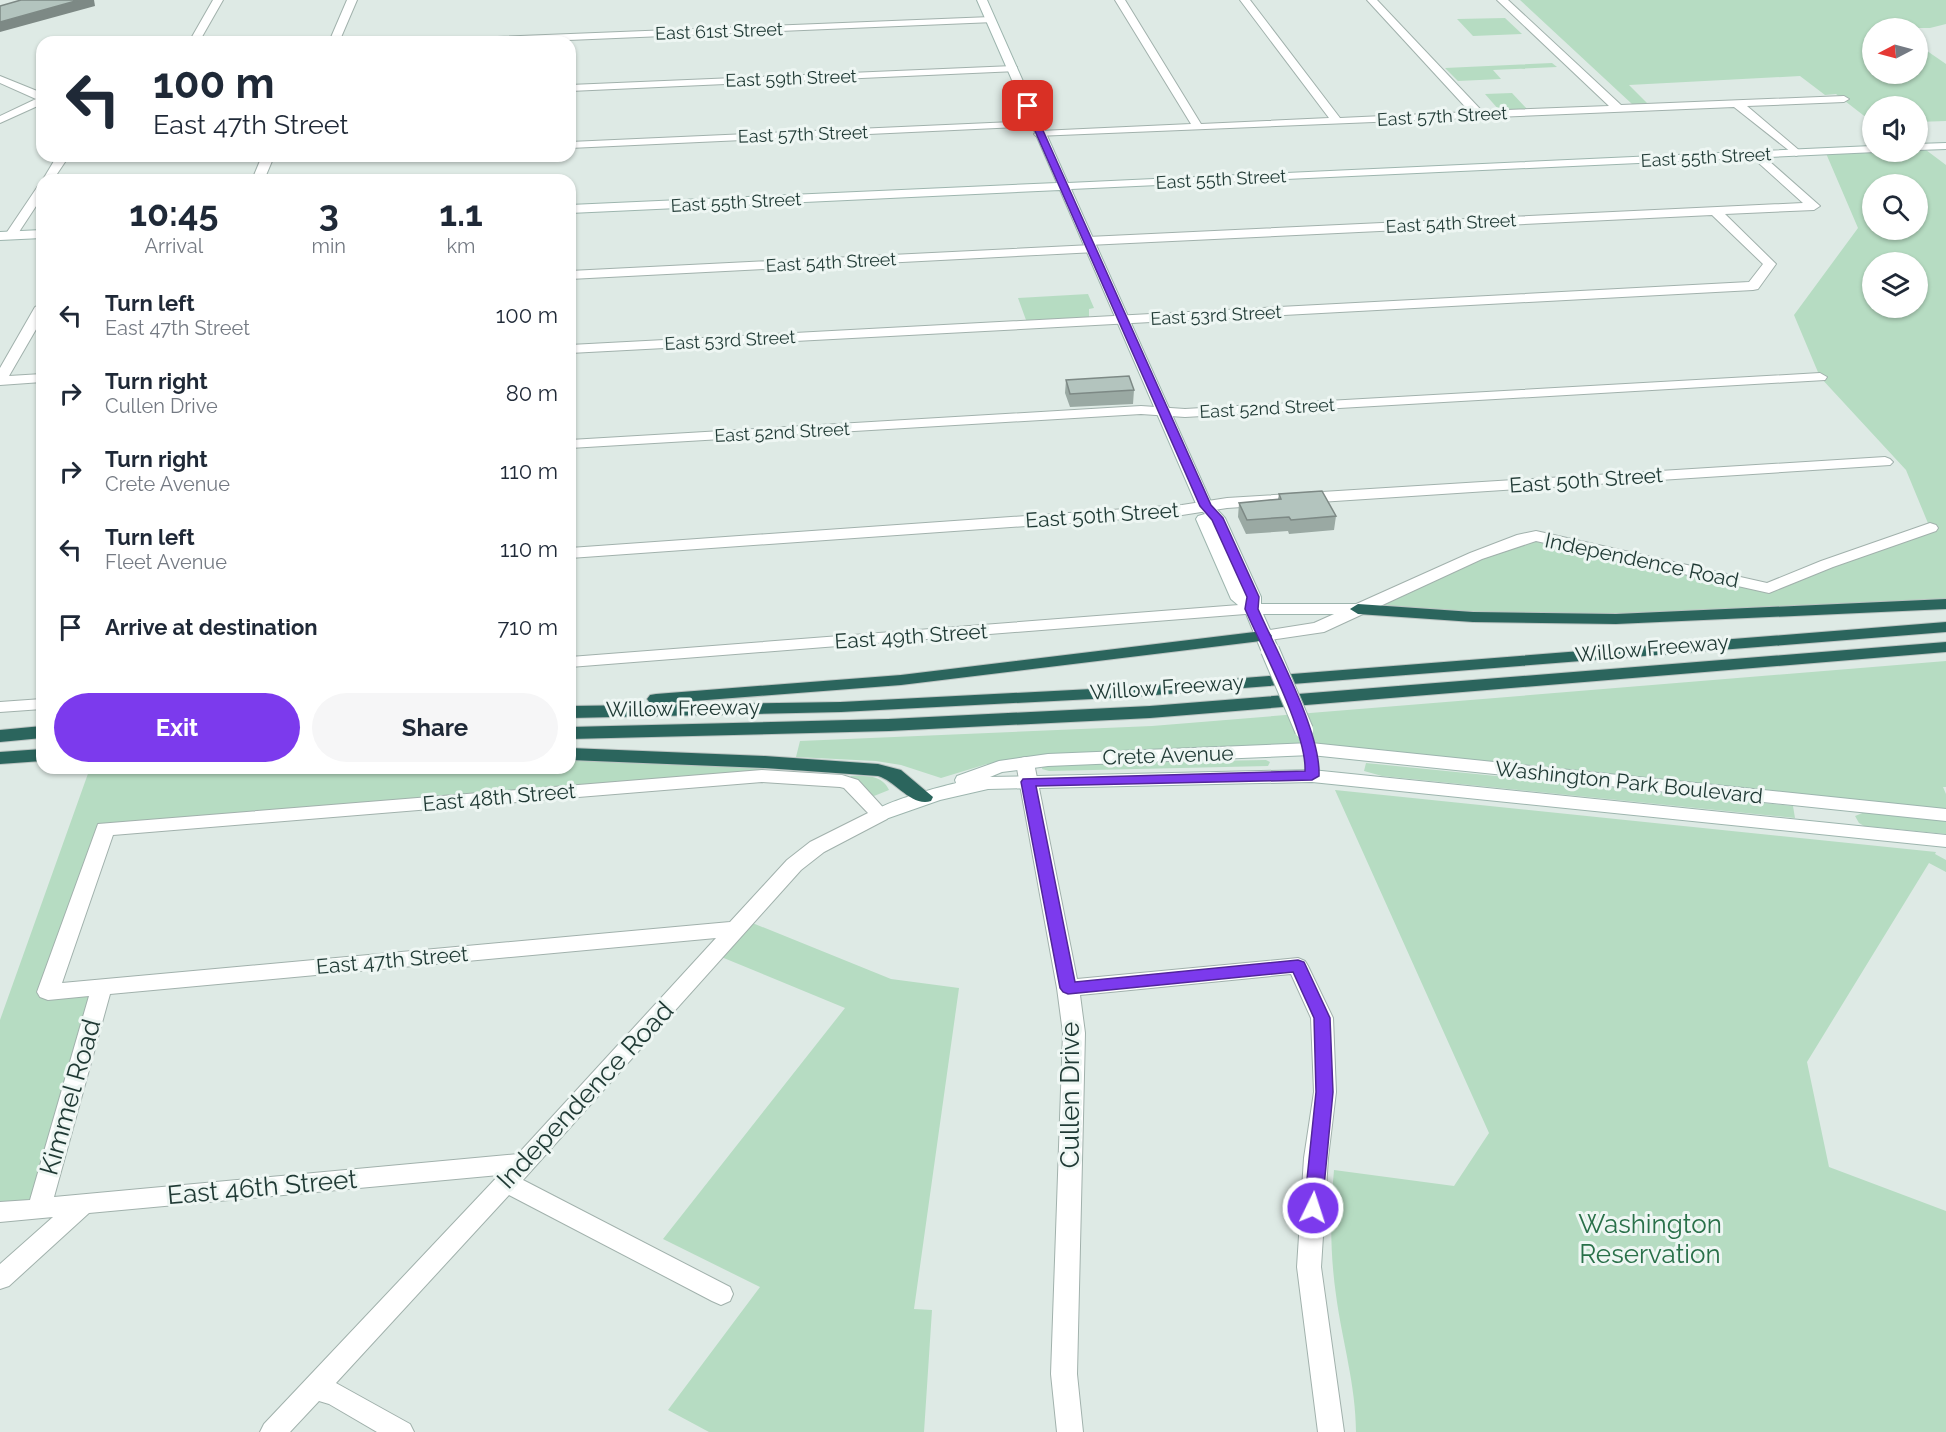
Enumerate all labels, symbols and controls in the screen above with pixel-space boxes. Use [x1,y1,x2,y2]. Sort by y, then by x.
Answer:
street label: East 61st Street [655,18,783,44]
north arrow [1862,18,1928,84]
map controls [1862,18,1928,318]
text: 100 m [153,59,275,108]
icon: left [54,60,132,138]
street label: East 59th Street [725,65,857,91]
pin [1002,80,1053,131]
icon: arrive [1011,89,1044,122]
button: sound [1862,96,1928,162]
street label: East 57th Street [1376,102,1508,130]
text: East 47th Street [153,109,349,140]
street label: East 57th Street [737,121,869,147]
street label: East 55th Street [1640,143,1772,171]
street label: East 55th Street [1155,165,1287,193]
button: search [1862,174,1928,240]
street label: East 55th Street [670,188,802,216]
text: 10:45 [129,192,218,234]
text: 3 [319,192,339,234]
text: 1.1 [439,192,483,234]
street label: East 54th Street [1385,209,1517,237]
text: Arrival [144,234,203,258]
text: min [312,234,346,258]
text: km [447,234,475,258]
street label: East 54th Street [765,248,897,276]
button: layers [1862,252,1928,318]
text: Turn left [105,290,195,316]
icon: left [54,299,87,332]
street label: East 53rd Street [1150,301,1282,329]
text: 100 m [496,302,558,328]
text: East 47th Street [105,316,250,340]
street label: East 53rd Street [664,326,796,354]
text: Turn right [105,368,208,394]
icon: right [54,377,87,410]
text: 80 m [506,380,558,406]
text: Cullen Drive [105,394,218,418]
street label: East 52nd Street [1199,394,1335,422]
street label: East 52nd Street [714,418,850,446]
text: Turn right [105,446,208,472]
icon: right [54,455,87,488]
text: 110 m [500,458,558,484]
street label: East 50th Street [1508,462,1664,498]
text: Crete Avenue [105,472,230,496]
street label: East 50th Street [1024,497,1180,533]
text: Turn left [105,524,195,550]
street label: Independence Road [1543,527,1741,593]
icon: left [54,533,87,566]
text: 110 m [500,536,558,562]
text: Fleet Avenue [105,550,227,574]
icon: arrive [54,611,87,644]
text: Arrive at destination [105,614,318,640]
text: 710 m [498,614,558,640]
street label: East 49th Street [834,618,988,654]
street label: Willow Freeway [1574,629,1730,667]
street label: Willow Freeway [1089,669,1245,705]
button: Exit [54,693,300,762]
button: Share [312,693,558,762]
street label: Willow Freeway [606,694,760,722]
street label: Crete Avenue [1102,740,1234,770]
street label: Washington Park Boulevard [1494,756,1764,808]
street label: East 48th Street [421,778,577,816]
street label: East 47th Street [315,941,469,979]
street label: Independence Road [491,995,679,1195]
street label: Kimmel Road [33,1016,107,1178]
street label: Cullen Drive [1055,1022,1085,1168]
street label: East 46th Street [166,1164,358,1210]
position arrow [1281,1176,1345,1240]
park label: Washington Reservation [1578,1209,1722,1269]

